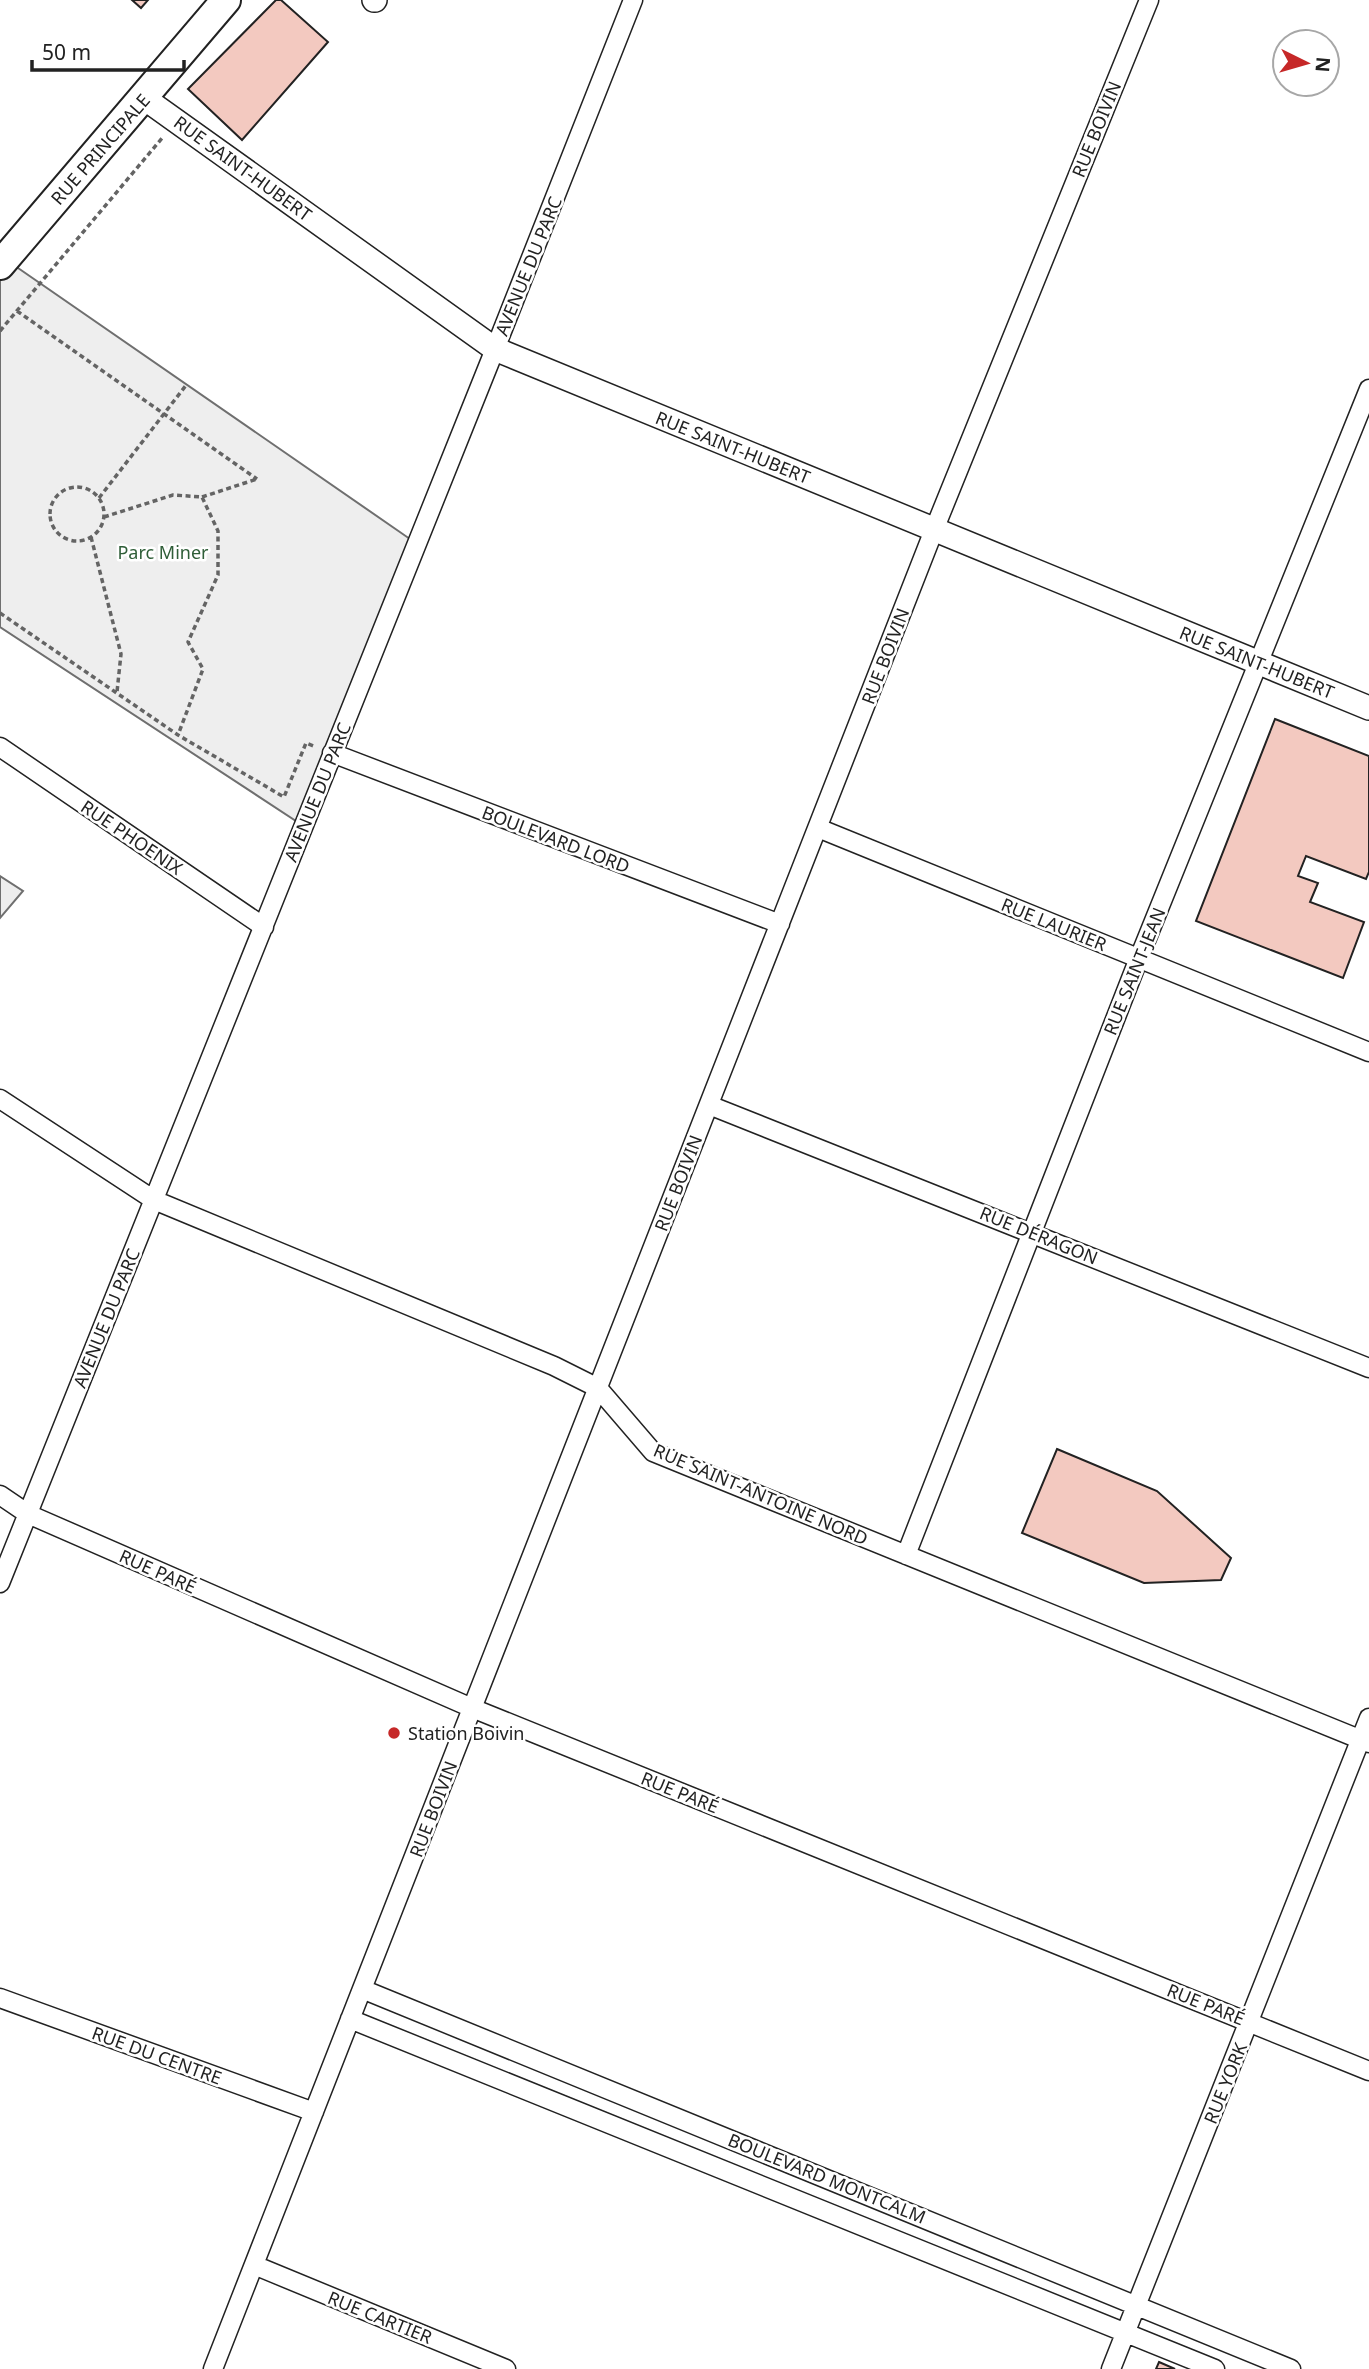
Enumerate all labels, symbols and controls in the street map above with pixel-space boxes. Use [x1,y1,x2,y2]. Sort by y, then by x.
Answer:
scale bar [32,28,184,72]
north arrow [1271,28,1341,98]
text: 50 m [42,38,91,66]
text: N [1309,56,1337,73]
street label: RUE BOIVIN [1066,77,1126,181]
street label: RUE PRINCIPALE [45,89,155,209]
street label: RUE SAINT-HUBERT [169,110,317,226]
street label: AVENUE DU PARC [489,193,567,339]
street label: RUE SAINT-HUBERT [652,405,814,489]
park label: Parc Miner [117,540,209,564]
street label: RUE BOIVIN [856,604,914,708]
street label: RUE SAINT-HUBERT [1176,620,1338,704]
street label: AVENUE DU PARC [278,719,356,865]
street label: RUE PHOENIX [77,794,188,880]
street label: BOULEVARD LORD [479,800,633,878]
street label: RUE LAURIER [998,892,1110,956]
street label: RUE SAINT-JEAN [1098,904,1170,1038]
street label: RUE BOIVIN [649,1131,707,1235]
street label: RUE DÉRAGON [976,1200,1102,1270]
street label: AVENUE DU PARC [67,1245,145,1391]
street label: RUE SAINT-ANTOINE NORD [650,1438,872,1550]
street label: RUE PARÉ [116,1543,200,1599]
place label: Station Boivin [408,1721,524,1745]
marker: Station Boivin [386,1725,402,1741]
street label: RUE BOIVIN [404,1757,462,1861]
street label: RUE PARÉ [638,1766,722,1818]
street label: RUE PARÉ [1164,1978,1248,2030]
street label: RUE DU CENTRE [89,2020,225,2090]
street label: RUE YORK [1198,2038,1252,2127]
street label: BOULEVARD MONTCALM [725,2127,929,2229]
street label: RUE CARTIER [324,2285,436,2349]

